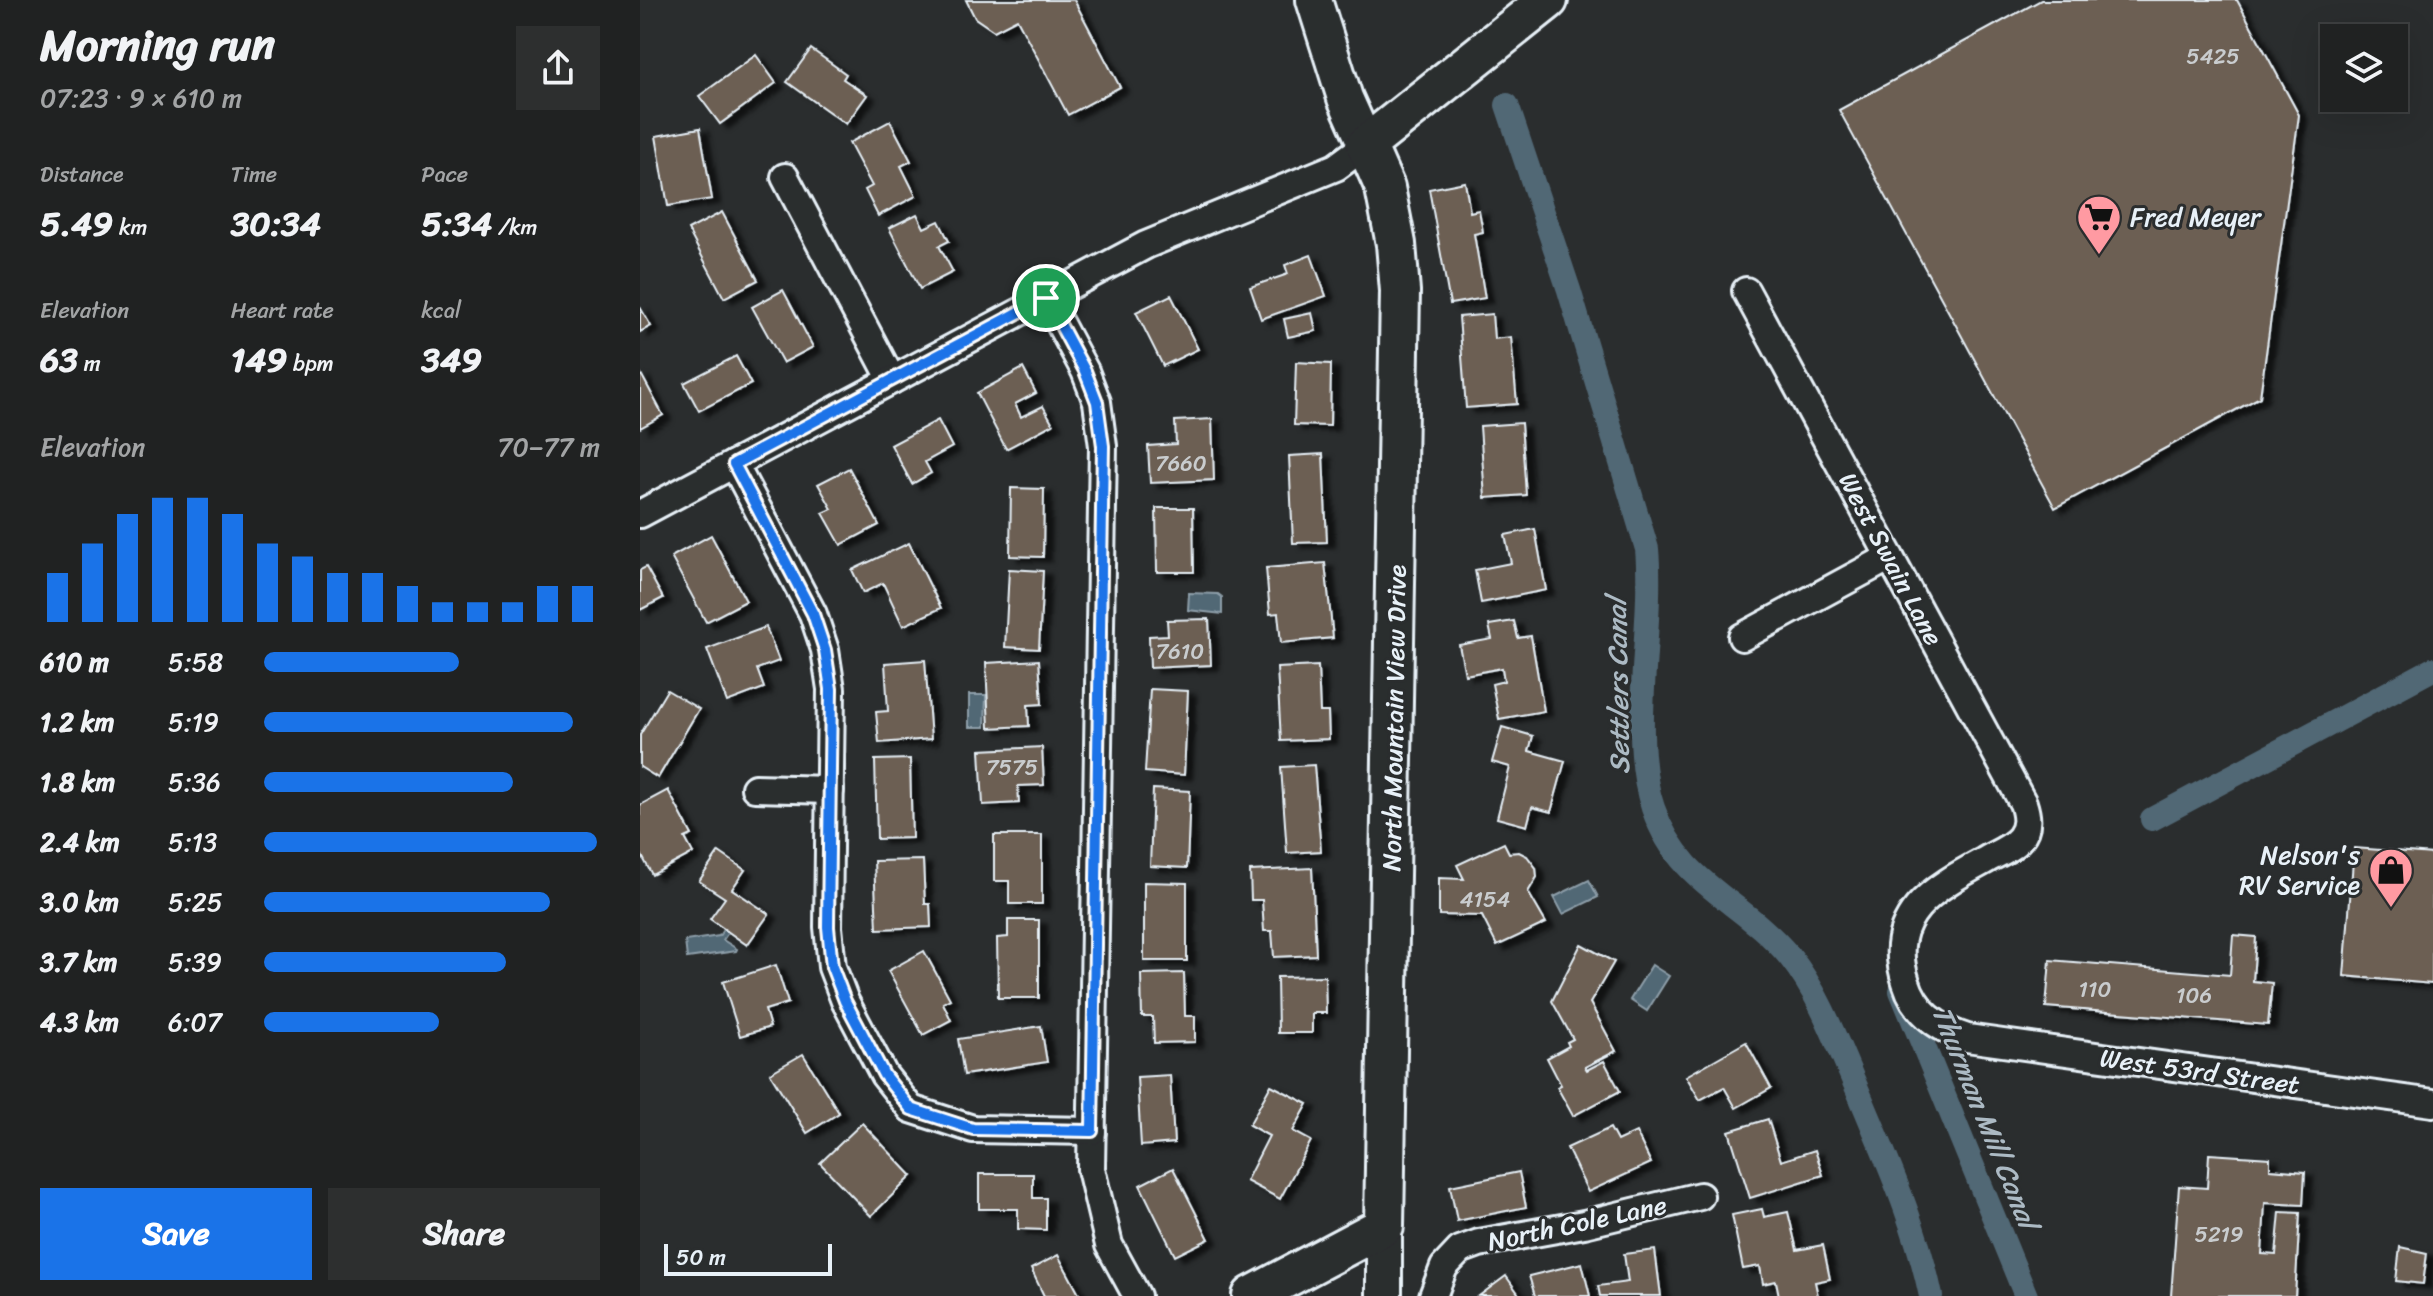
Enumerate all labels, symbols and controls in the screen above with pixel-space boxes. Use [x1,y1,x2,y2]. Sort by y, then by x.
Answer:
text: Morning run [40,6,275,84]
map controls [2320,24,2408,112]
button: layers [2320,24,2408,112]
button: share [516,26,600,110]
house number: 5425 [2186,37,2240,76]
text: 07:23 · 9 × 610 m [40,75,242,121]
text: Distance [40,155,124,194]
text: Time [231,155,277,194]
text: Pace [421,155,468,194]
supermarket icon: Fred Meyer [2075,193,2123,256]
text: 5.49 [40,194,113,254]
text: 30:34 [231,194,321,254]
text: 5:34 [421,194,492,254]
place label: Fred Meyer [2130,194,2262,240]
text: km [113,208,147,247]
text: /km [492,208,538,247]
pin [1012,264,1080,332]
icon: arrive [1024,276,1068,320]
text: Elevation [40,291,129,330]
text: Heart rate [231,291,334,330]
text: kcal [421,291,461,330]
text: 63 [40,330,78,390]
text: 149 [231,330,287,390]
text: 349 [421,330,482,390]
text: m [78,344,101,383]
text: bpm [287,344,334,383]
text: Elevation [40,424,145,470]
text: 70–77 m [498,424,600,470]
house number: 7660 [1155,444,1207,483]
street label: West Swain Lane [1826,464,1956,654]
street label: North Mountain View Drive [1368,564,1420,872]
water label: Settlers Canal [1592,591,1644,775]
house number: 7610 [1156,632,1204,671]
text: 610 m [40,639,109,685]
text: 5:58 [168,639,223,685]
text: 1.2 km [40,699,115,745]
text: 5:19 [168,699,219,745]
house number: 7575 [986,748,1038,787]
text: 1.8 km [40,759,115,805]
text: 5:36 [168,759,221,805]
text: 2.4 km [40,819,120,865]
text: 5:13 [168,819,217,865]
place label: Nelson's RV Service [2239,832,2361,908]
shop icon: Nelson's RV Service [2367,846,2415,909]
text: 3.0 km [40,879,119,925]
text: 5:25 [168,879,223,925]
house number: 4154 [1460,880,1510,919]
text: 3.7 km [40,939,118,985]
text: 5:39 [168,939,222,985]
house number: 110 [2079,970,2111,1009]
house number: 106 [2176,976,2212,1015]
water label: Thurman Mill Canal [1918,998,2054,1242]
text: 4.3 km [40,999,119,1045]
text: 6:07 [168,999,222,1045]
street label: West 53rd Street [2097,1034,2303,1108]
street label: North Cole Lane [1483,1182,1671,1264]
button: Save [40,1188,312,1280]
button: Share [328,1188,600,1280]
house number: 5219 [2194,1215,2244,1254]
text: 50 m [676,1238,726,1277]
scale bar [664,1240,832,1276]

